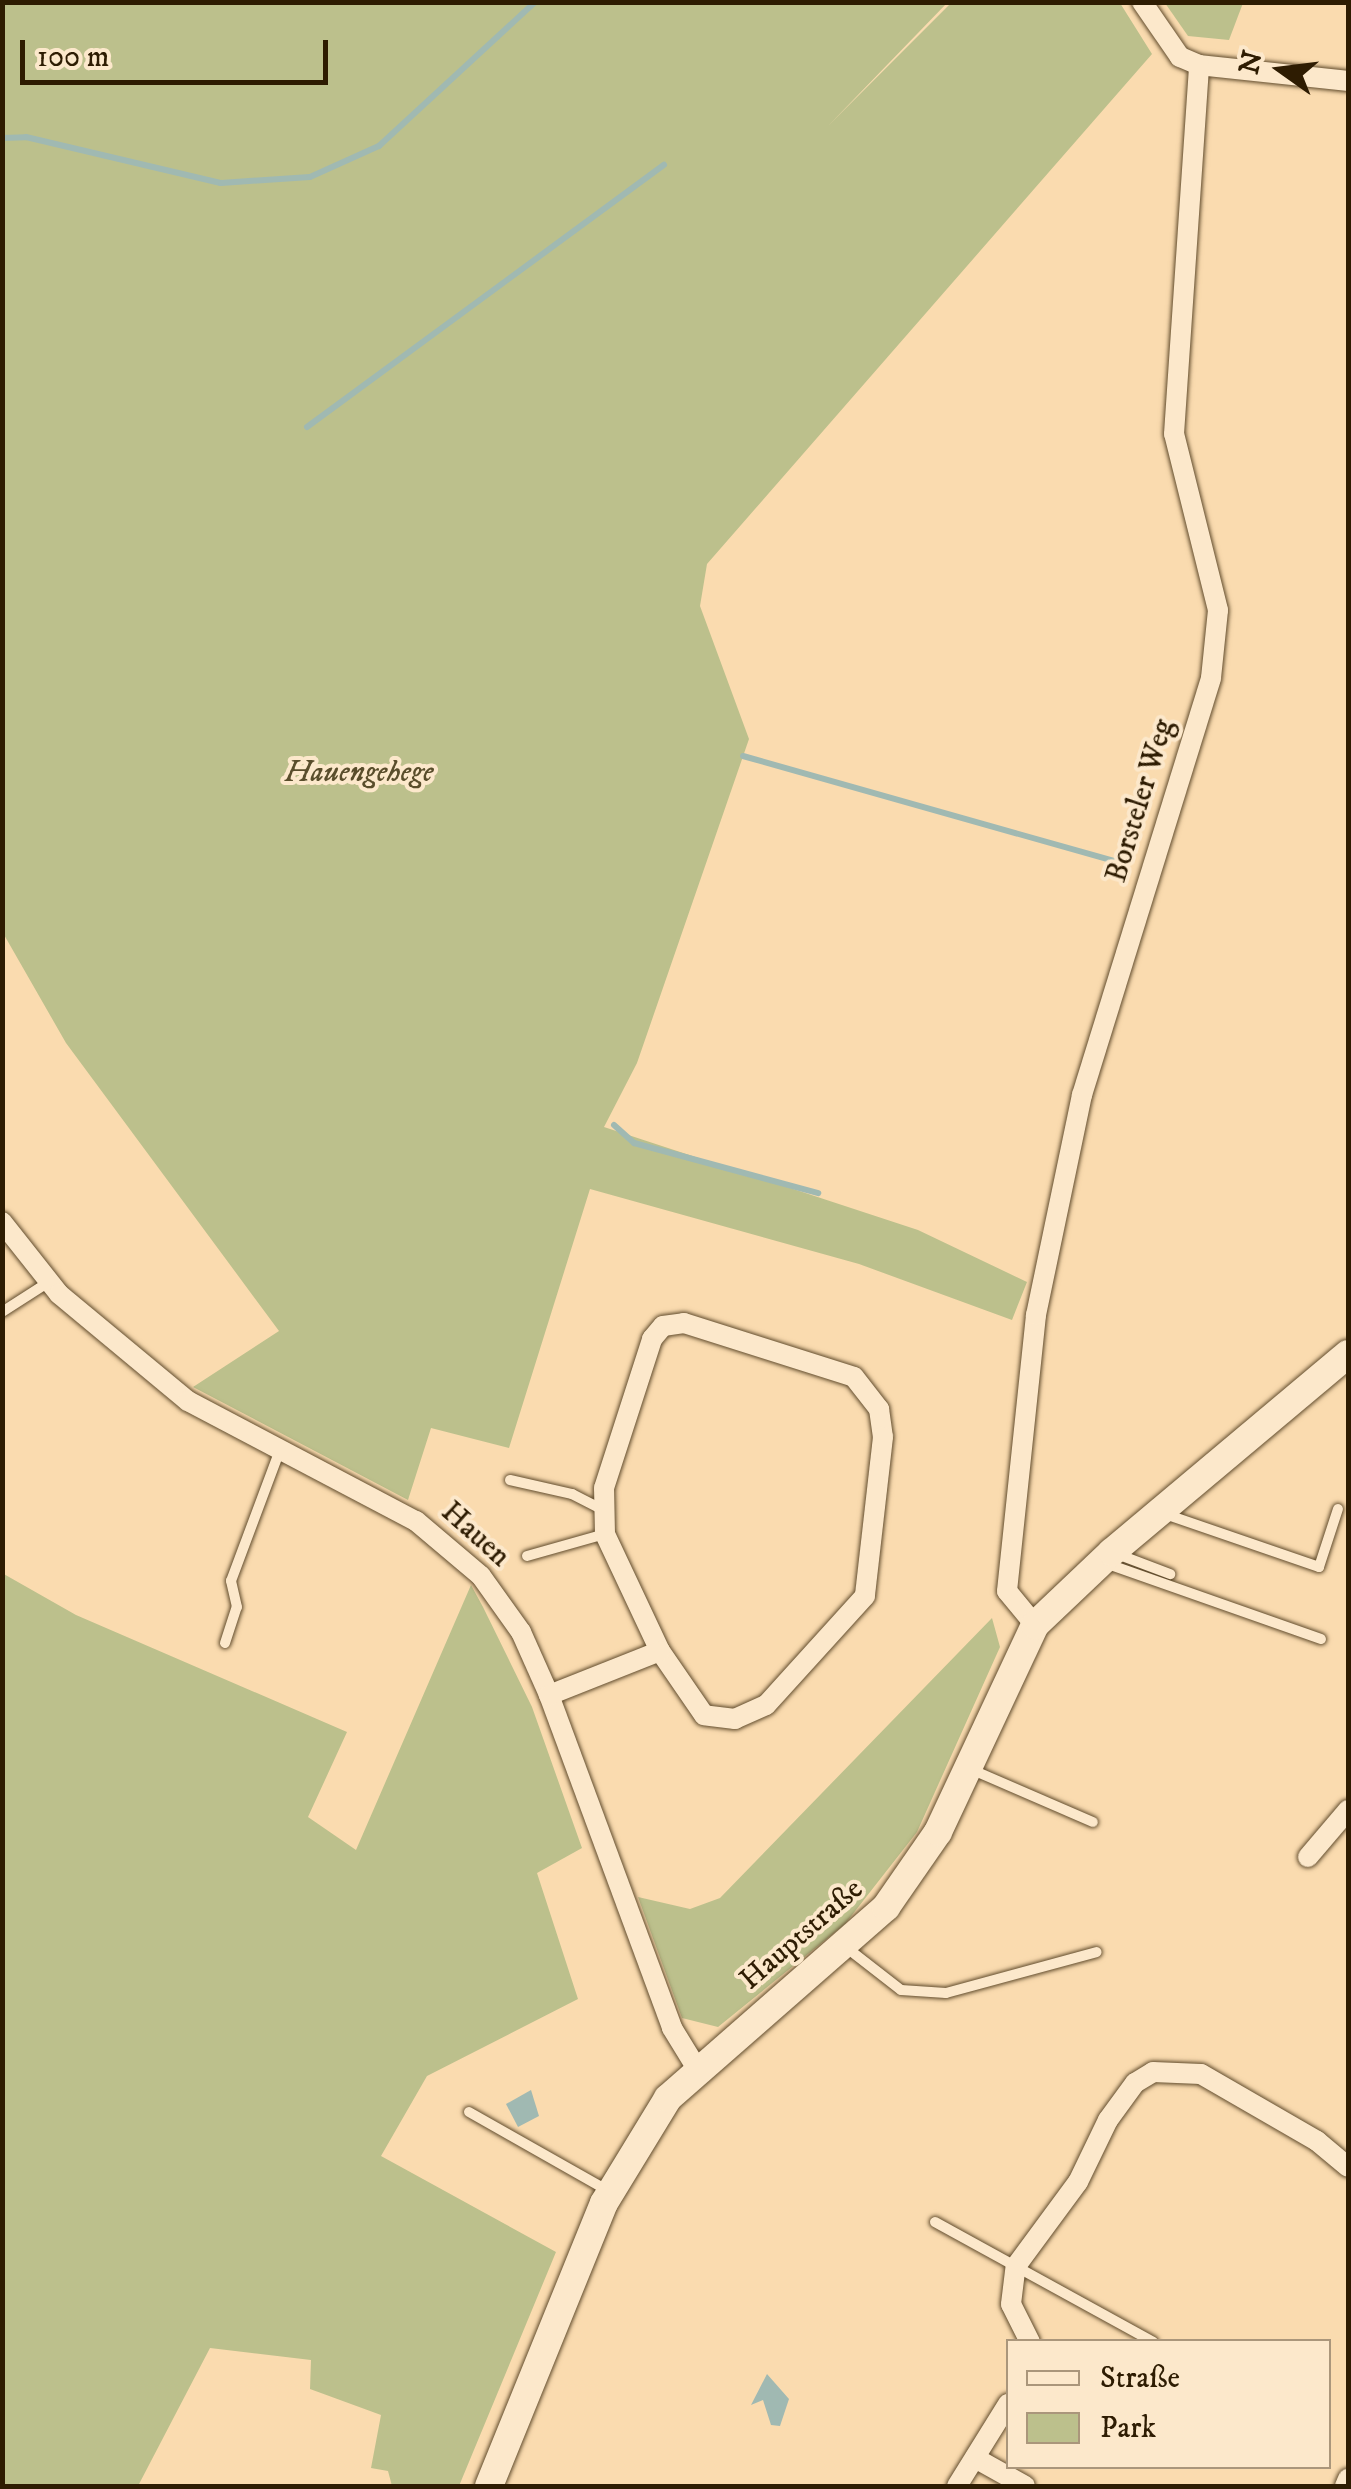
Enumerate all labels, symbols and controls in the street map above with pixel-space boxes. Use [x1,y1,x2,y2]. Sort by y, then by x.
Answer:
scale bar [25,20,332,82]
north arrow [1231,20,1331,120]
text: 100 m [37,39,109,76]
text: N [1232,47,1271,78]
street label: Borsteler Weg [1099,715,1183,887]
park label: Hauengehege [285,755,433,791]
street label: Hauen [433,1495,517,1575]
street label: Hauptstraße [733,1872,871,1998]
legend [1006,2339,1331,2469]
text: Straße [1100,2360,1180,2397]
text: Park [1100,2410,1156,2447]

